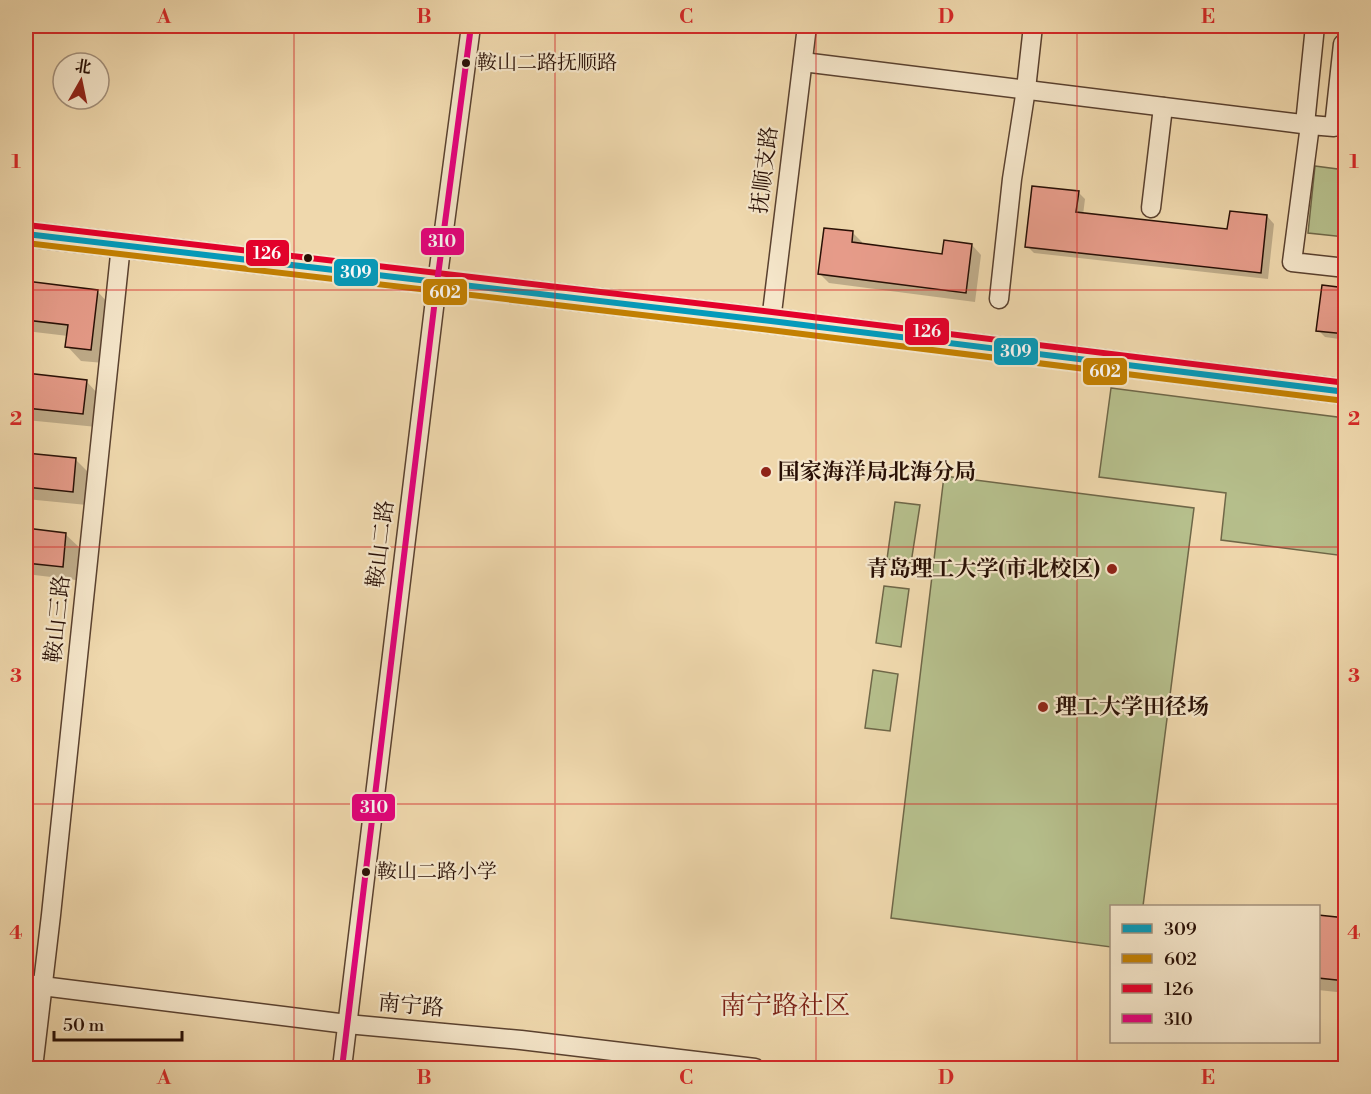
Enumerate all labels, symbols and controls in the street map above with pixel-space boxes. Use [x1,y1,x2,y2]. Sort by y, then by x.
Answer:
text: A [156,5,172,30]
text: B [416,5,432,30]
text: C [679,5,693,30]
text: D [938,5,954,30]
text: E [1201,5,1215,30]
north arrow [51,51,111,111]
place label: 鞍山二路抚顺路 [477,51,617,76]
text: 北 [74,56,93,78]
marker: 鞍山二路抚顺路 [460,57,472,69]
street label: 抚顺支路 [746,125,784,215]
text: 1 [11,150,21,175]
text: 1 [1349,150,1359,175]
line badge: 310 [420,227,465,256]
text: 310 [428,232,456,252]
line badge: 126 [245,239,290,267]
text: 126 [253,244,281,264]
unlabelled marker [302,252,314,264]
line badge: 309 [333,258,379,287]
text: 309 [340,263,372,283]
line badge: 602 [422,278,468,306]
text: 602 [429,283,461,303]
line badge: 126 [904,317,950,346]
text: 126 [913,322,941,342]
line badge: 309 [993,337,1039,366]
text: 309 [1000,342,1032,362]
line badge: 602 [1082,357,1128,386]
text: 602 [1089,362,1121,382]
text: 2 [10,407,22,432]
text: 2 [1348,407,1360,432]
place label: 国家海洋局北海分局 [778,459,976,486]
marker: 国家海洋局北海分局 [759,465,773,479]
street label: 鞍山二路 [362,499,400,589]
place label: 青岛理工大学(市北校区) [866,556,1100,583]
marker: 青岛理工大学(市北校区) [1105,562,1119,576]
street label: 鞍山三路 [40,574,76,664]
text: 3 [10,664,22,689]
text: 3 [1348,664,1360,689]
place label: 理工大学田径场 [1055,694,1209,721]
marker: 理工大学田径场 [1036,700,1050,714]
line badge: 310 [351,793,396,822]
text: 310 [360,798,388,818]
place label: 鞍山二路小学 [377,860,497,885]
marker: 鞍山二路小学 [360,866,372,878]
legend [1110,905,1320,1043]
text: 309 [1164,918,1197,941]
text: 4 [9,921,23,946]
text: 4 [1347,921,1361,946]
text: 602 [1164,948,1197,971]
text: 126 [1164,978,1193,1001]
street label: 南宁路 [377,990,445,1022]
district label: 南宁路社区 [720,990,850,1022]
scale bar [54,1004,182,1042]
text: 310 [1164,1008,1193,1031]
text: 50 m [63,1014,105,1037]
text: A [156,1066,172,1091]
text: B [416,1066,432,1091]
text: C [679,1066,693,1091]
text: D [938,1066,954,1091]
text: E [1201,1066,1215,1091]

